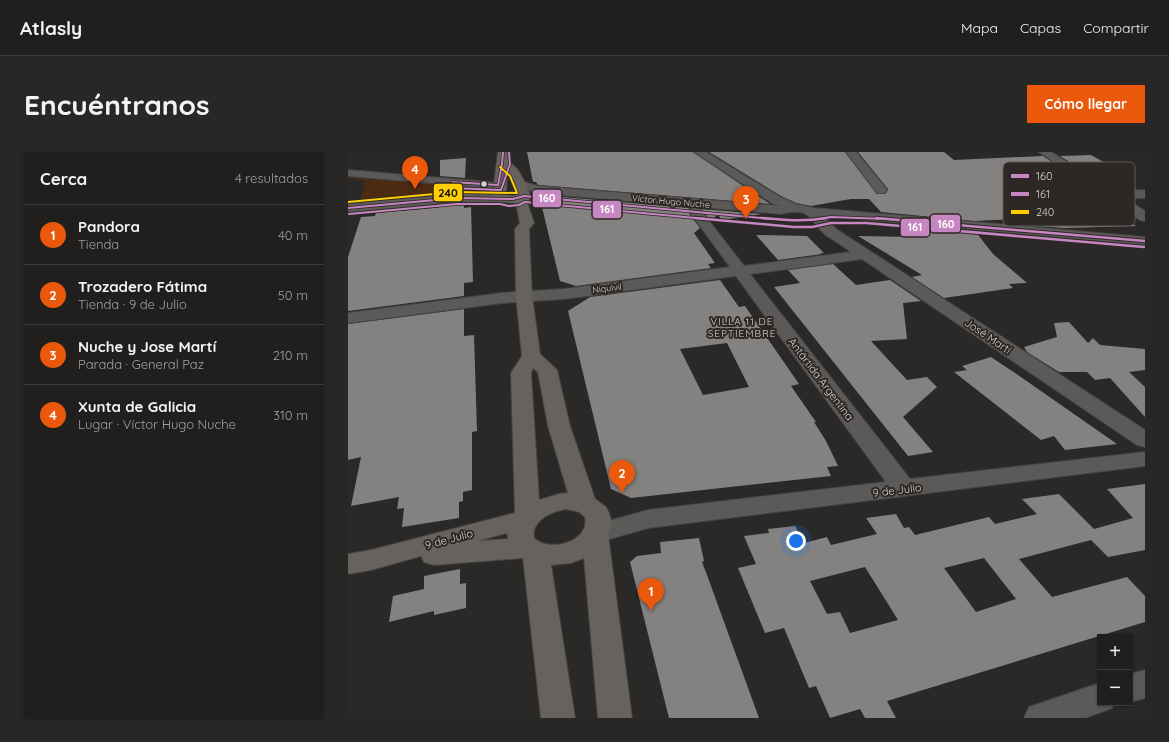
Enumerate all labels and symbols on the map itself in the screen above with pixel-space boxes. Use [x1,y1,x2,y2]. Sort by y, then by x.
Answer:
pin: 4 [402,156,428,189]
legend [1003,162,1135,226]
text: 160 [1036,169,1053,183]
unlabelled marker [479,179,489,189]
line badge: 240 [433,183,463,202]
text: 240 [438,186,458,200]
pin: 3 [733,186,759,219]
text: 161 [1036,187,1050,201]
line badge: 160 [532,189,562,208]
text: 160 [538,191,556,205]
street label: Víctor Hugo Nuche [632,192,710,210]
line badge: 161 [592,200,622,219]
text: 161 [600,202,614,216]
text: 240 [1036,205,1054,219]
line badge: 160 [930,214,961,233]
text: 160 [937,217,955,231]
line badge: 161 [900,218,930,237]
text: 161 [908,220,922,234]
street label: Niquivil [592,281,622,295]
district label: VILLA 11 DE SEPTIEMBRE [708,315,776,340]
street label: José Martí [962,315,1015,357]
street label: Antártida Argentina [785,335,857,423]
pin: 2 [609,460,635,493]
street label: 9 de Julio [872,480,923,500]
street label: 9 de Julio [423,526,475,552]
your location [786,531,806,551]
pin: 1 [638,578,664,611]

